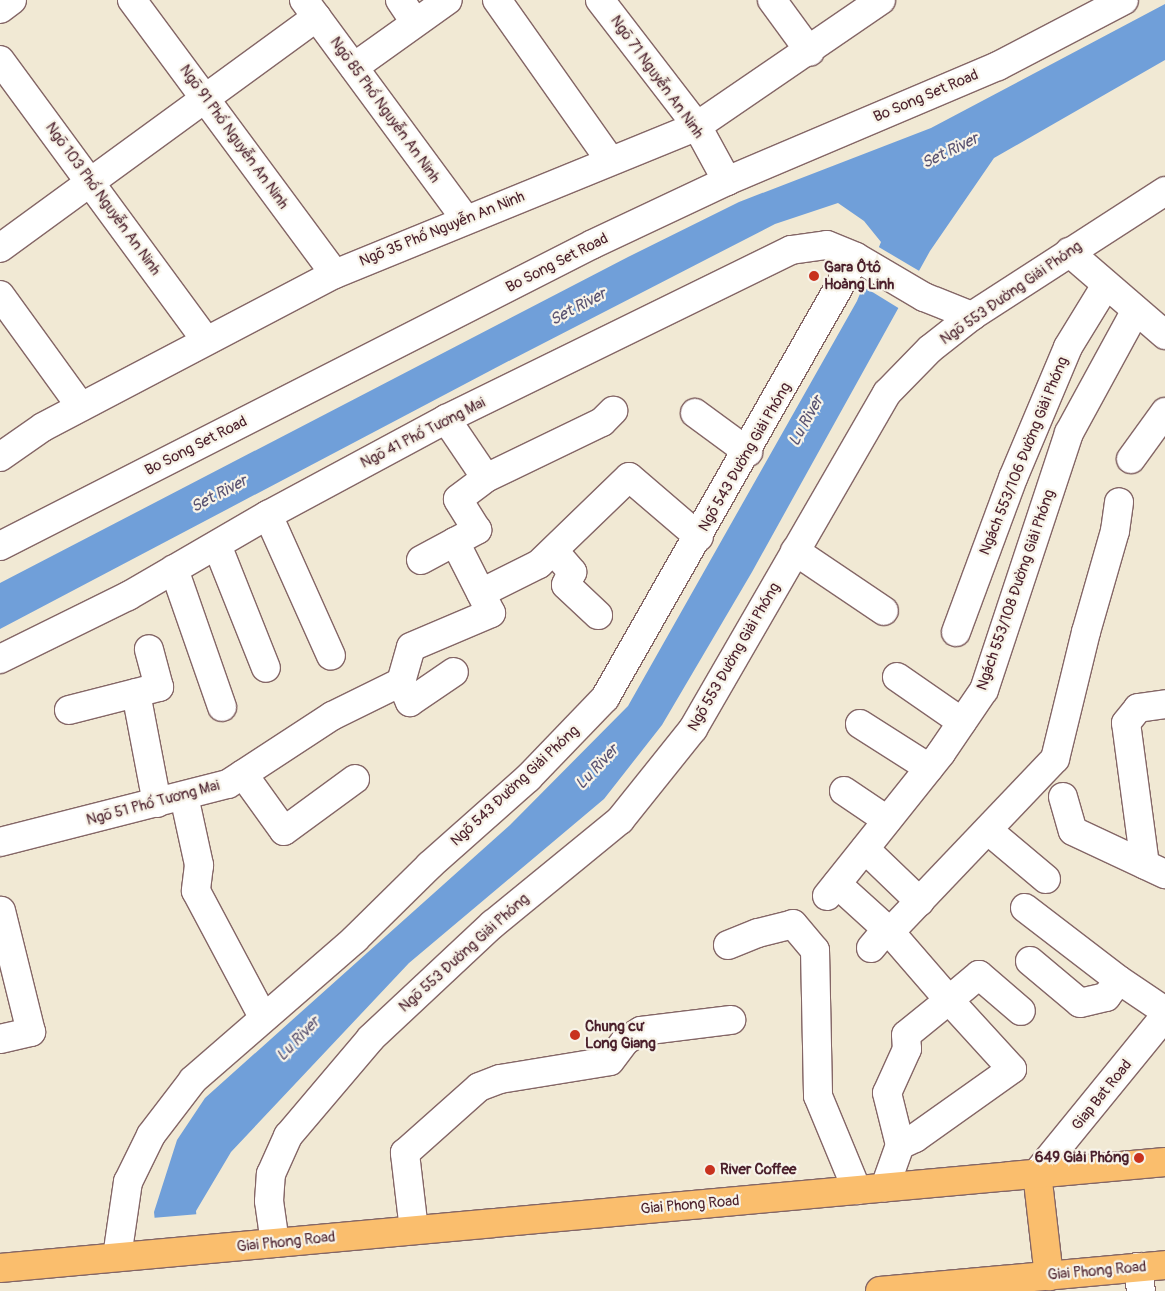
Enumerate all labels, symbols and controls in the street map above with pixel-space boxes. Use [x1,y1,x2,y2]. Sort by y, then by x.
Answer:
street label: Ngõ 71 Nguyễn An Ninh [606,12,708,142]
street label: Ngõ 85 Phố Nguyễn An Ninh [326,34,444,186]
street label: Ngõ 91 Phố Nguyễn An Ninh [176,61,292,213]
street label: Bo Song Set Road [871,66,981,126]
street label: Ngõ 103 Phố Nguyễn An Ninh [41,119,165,279]
water label: Set River [919,129,981,173]
street label: Ngõ 35 Phố Nguyễn An Ninh [357,188,527,270]
street label: Bo Song Set Road [503,230,611,296]
street label: Ngõ 553 Đường Giải Phóng [937,237,1085,349]
place label: Gara Ôtô Hoàng Linh [824,258,894,293]
marker: Gara Ôtô Hoàng Linh [808,270,820,282]
water label: Set River [547,284,609,330]
street label: Ngách 553/106 Đường Giải Phóng [976,354,1072,558]
street label: Ngõ 543 Đường Giải Phóng [695,379,795,535]
water label: Lu River [785,393,827,449]
street label: Ngõ 41 Phố Tương Mai [358,394,488,472]
street label: Bo Song Set Road [142,413,250,479]
water label: Set River [188,471,250,517]
street label: Ngách 553/108 Đường Giải Phóng [973,487,1059,693]
street label: Ngõ 553 Đường Giải Phóng [684,580,784,734]
street label: Ngõ 543 Đường Giải Phóng [447,722,583,850]
water label: Lu River [572,741,622,793]
street label: Ngõ 51 Phố Tương Mai [84,777,222,829]
street label: Ngõ 553 Đường Giải Phóng [395,890,533,1016]
water label: Lu River [272,1013,324,1065]
place label: Chung cư Long Giang [585,1017,656,1052]
marker: Chung cư Long Giang [569,1029,581,1041]
street label: Giap Bat Road [1068,1056,1136,1134]
place label: 649 Giải Phóng [1035,1149,1129,1167]
marker: 649 Giải Phóng [1133,1152,1145,1164]
place label: River Coffee [720,1161,796,1179]
marker: River Coffee [704,1164,716,1176]
street label: Giai Phong Road [640,1192,740,1218]
street label: Giai Phong Road [236,1228,336,1256]
street label: Giai Phong Road [1047,1258,1147,1284]

